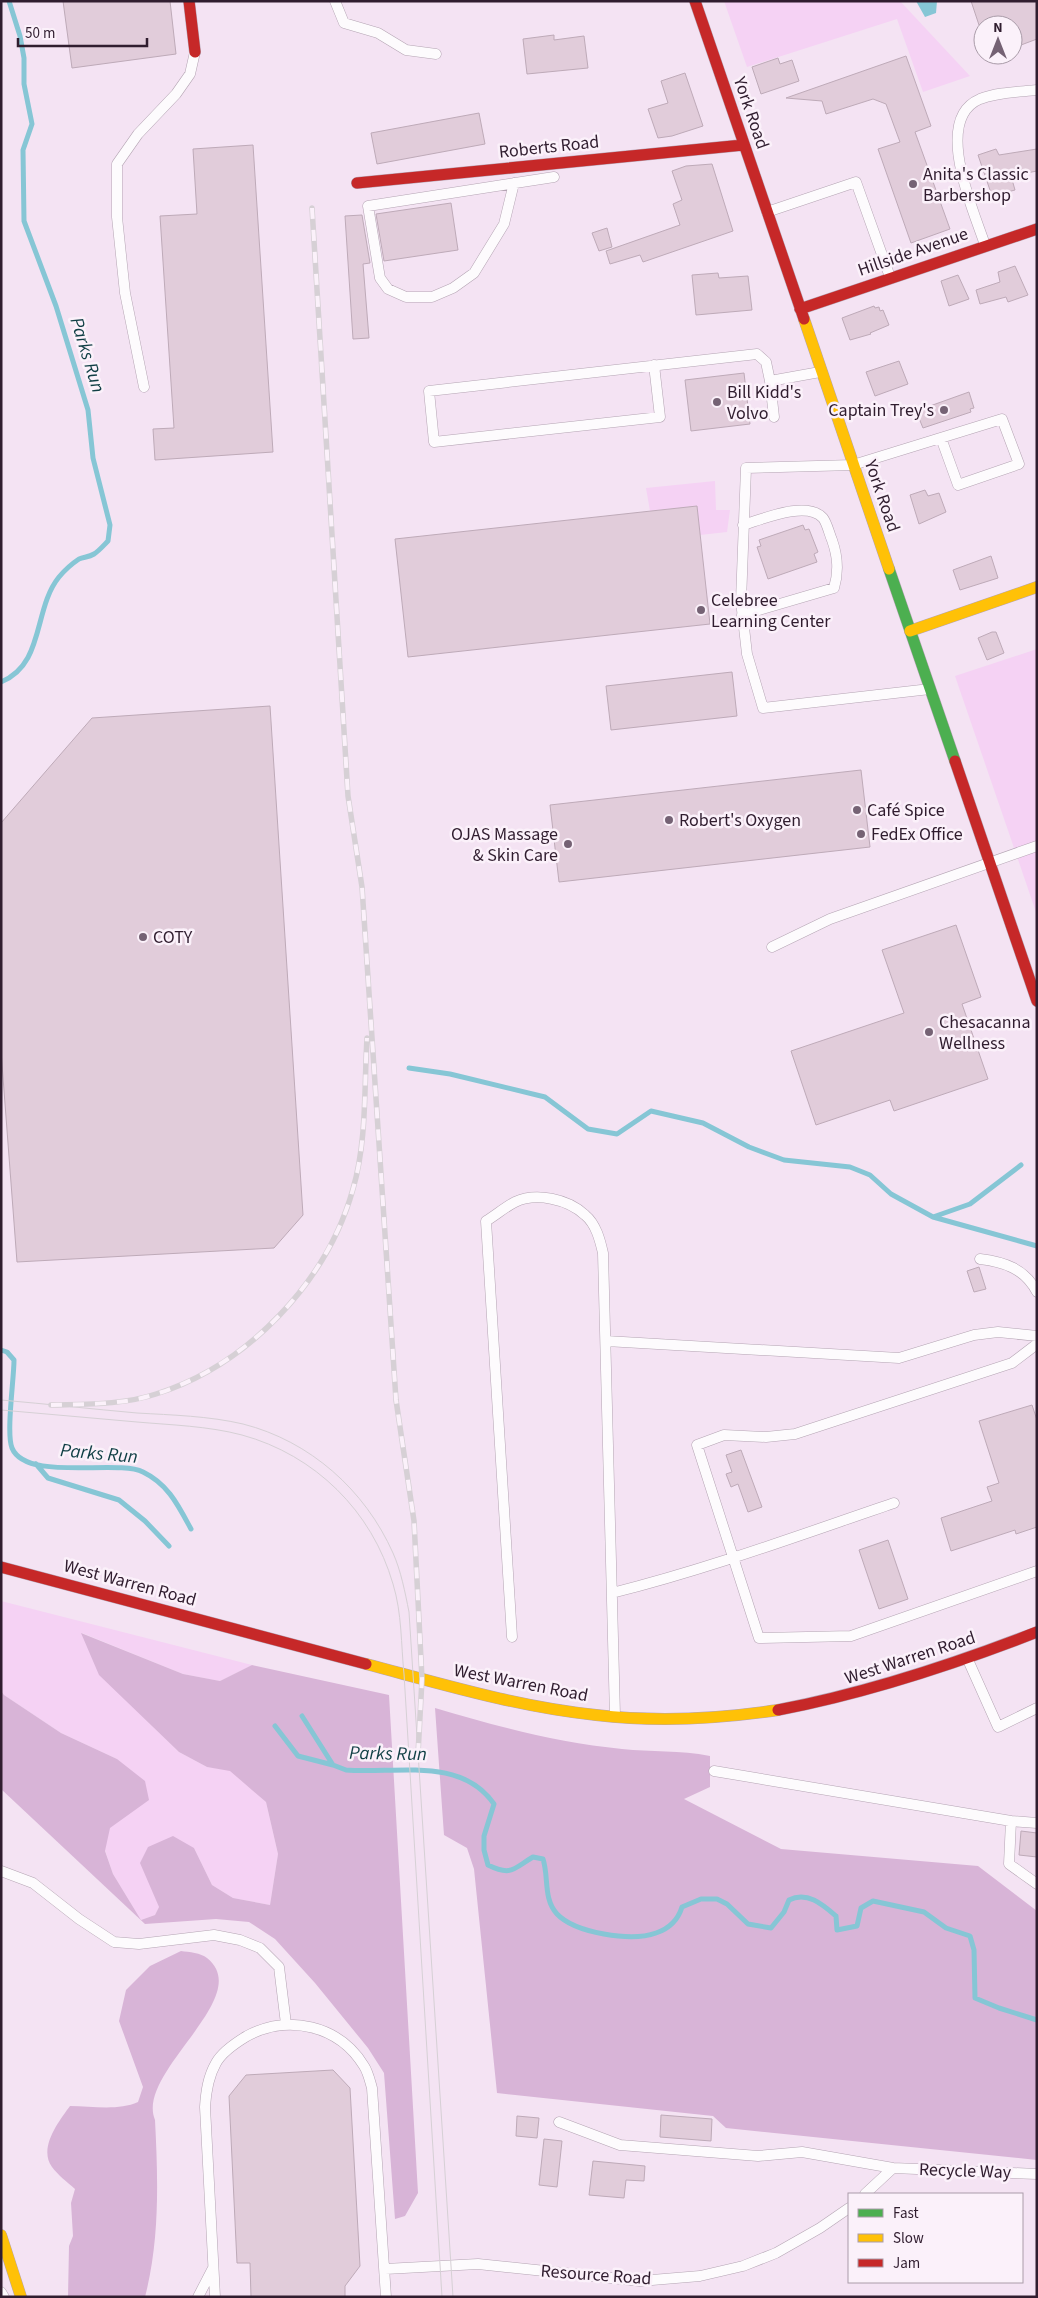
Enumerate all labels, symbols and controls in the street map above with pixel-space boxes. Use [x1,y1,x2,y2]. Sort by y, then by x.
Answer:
scale bar [18,15,146,47]
north arrow [973,15,1023,65]
text: N [993,18,1003,38]
text: 50 m [25,23,55,44]
street label: York Road [727,73,775,153]
street label: Roberts Road [498,129,600,165]
place label: Anita's Classic Barbershop [923,162,1029,208]
marker: Anita's Classic Barbershop [907,178,919,190]
street label: Hillside Avenue [854,221,972,283]
water label: Parks Run [63,314,111,396]
place label: Bill Kidd's Volvo [727,380,801,426]
marker: Bill Kidd's Volvo [711,396,723,408]
place label: Captain Trey's [828,398,934,423]
marker: Captain Trey's [938,404,950,416]
street label: York Road [858,456,906,536]
place label: Celebree Learning Center [711,588,831,634]
marker: Celebree Learning Center [695,604,707,616]
place label: Café Spice [867,798,945,823]
marker: Café Spice [851,804,863,816]
place label: Robert's Oxygen [679,808,801,833]
marker: Robert's Oxygen [663,814,675,826]
place label: OJAS Massage & Skin Care [451,822,558,868]
place label: FedEx Office [871,822,963,847]
marker: FedEx Office [855,828,867,840]
marker: OJAS Massage & Skin Care [562,838,574,850]
place label: COTY [153,925,193,950]
marker: COTY [137,931,149,943]
place label: Chesacanna Wellness [939,1010,1030,1056]
marker: Chesacanna Wellness [923,1026,935,1038]
water label: Parks Run [59,1437,139,1471]
street label: West Warren Road [61,1553,199,1613]
street label: West Warren Road [841,1625,979,1691]
street label: West Warren Road [452,1658,590,1708]
water label: Parks Run [349,1740,427,1768]
street label: Recycle Way [918,2157,1012,2185]
legend [848,2193,1023,2283]
text: Fast [893,2203,919,2224]
text: Slow [893,2228,924,2249]
text: Jam [893,2253,920,2274]
street label: Resource Road [540,2259,652,2291]

